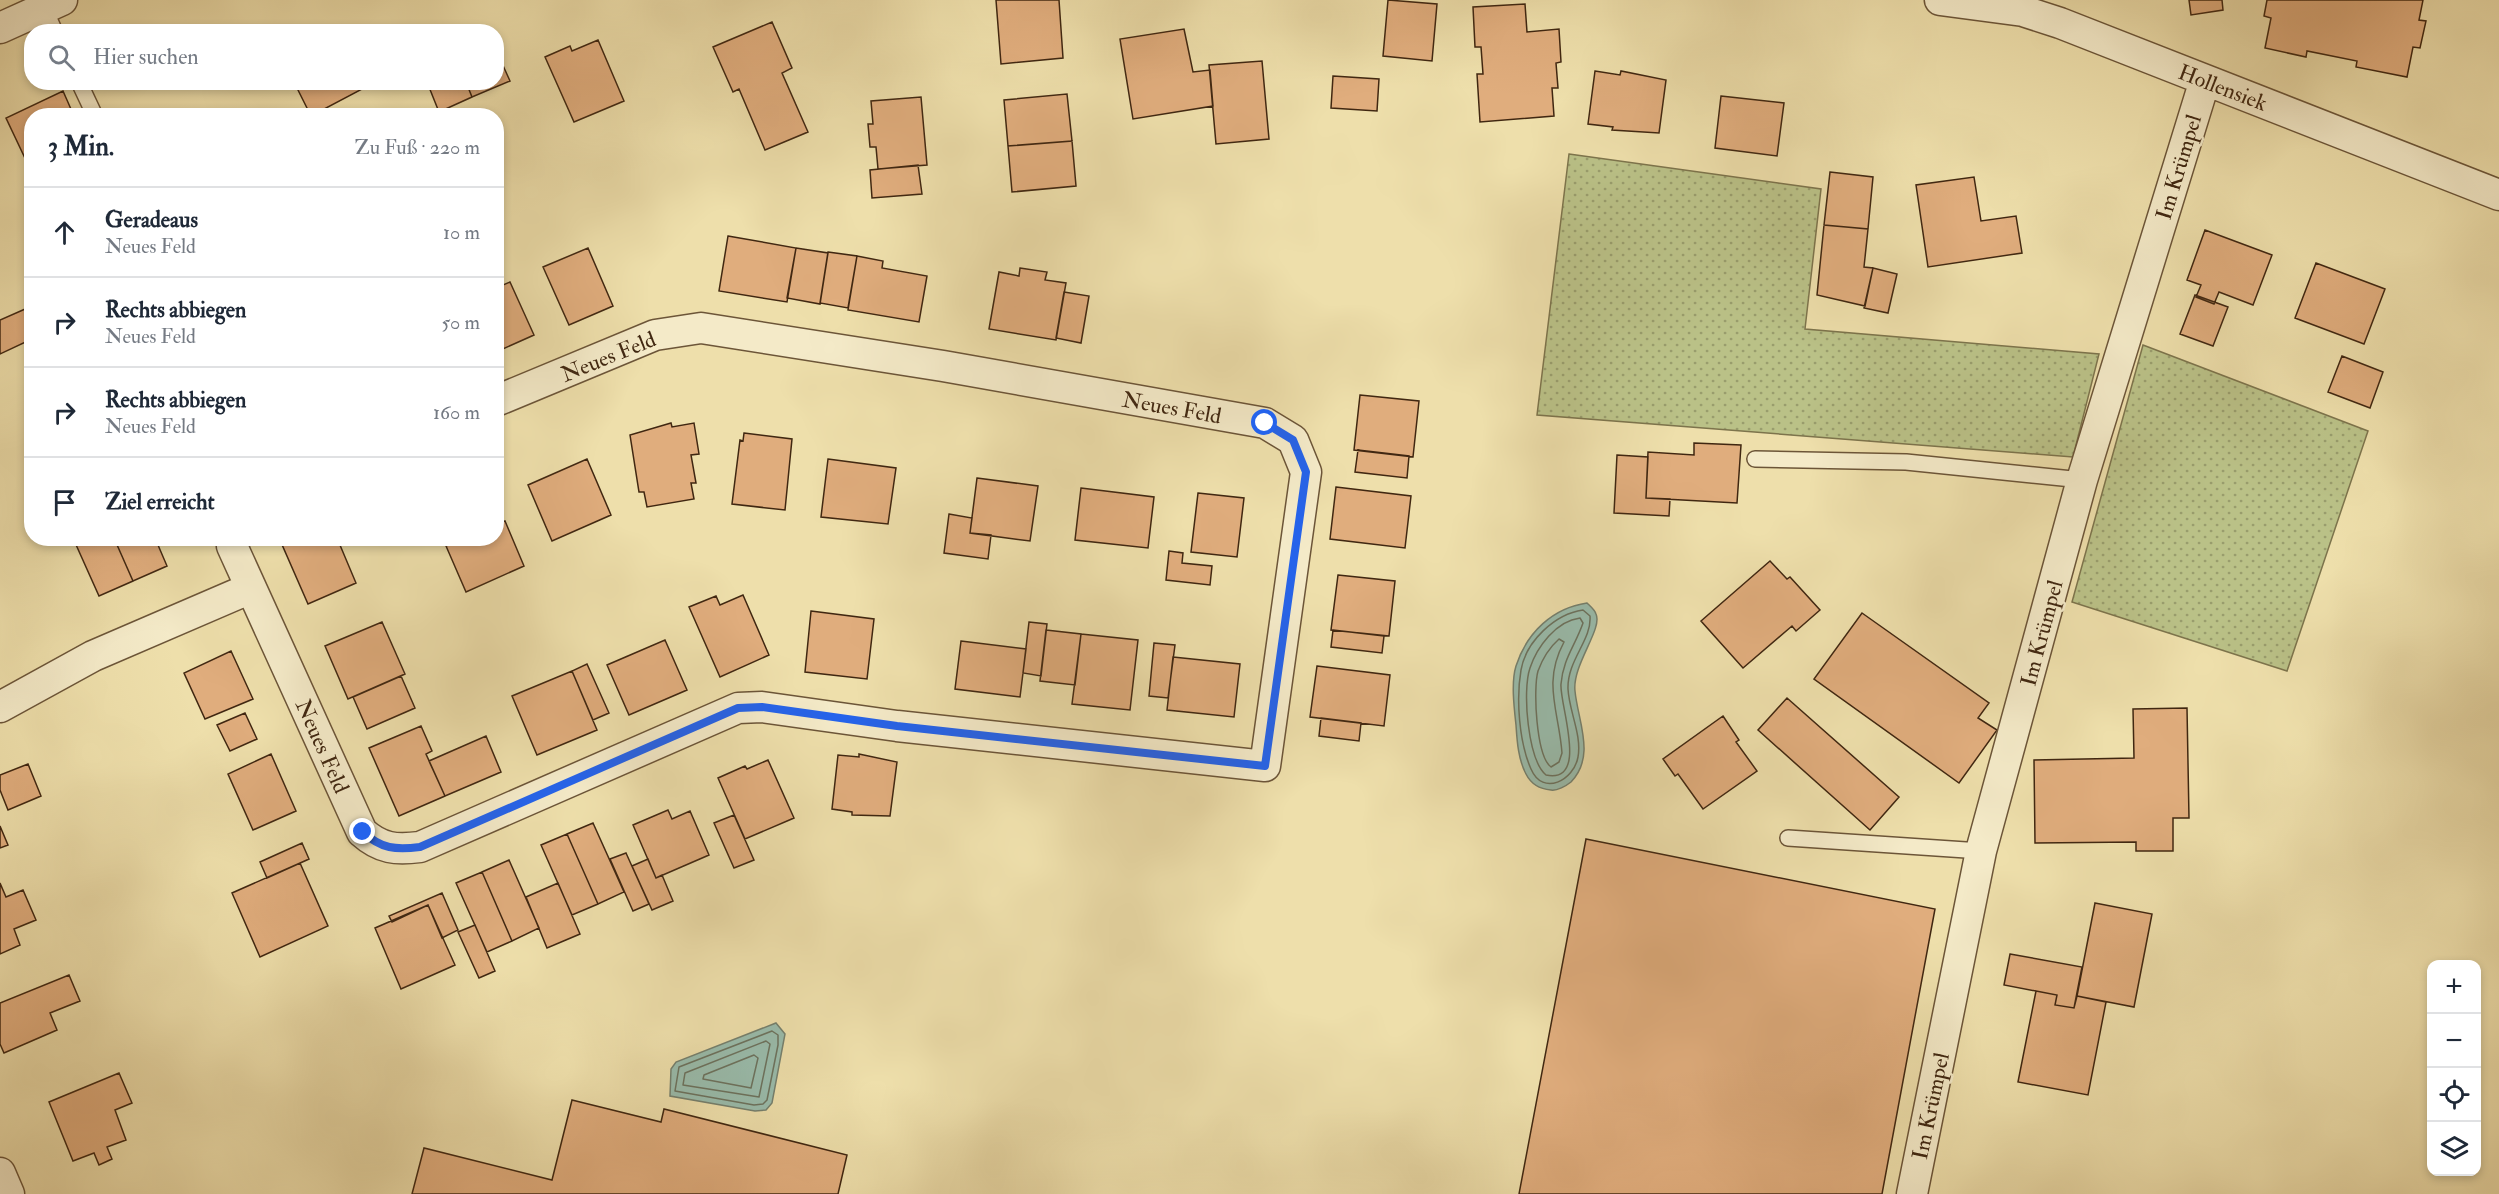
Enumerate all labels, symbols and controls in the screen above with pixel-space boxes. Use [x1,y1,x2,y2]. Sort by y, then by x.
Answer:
search box [24,24,504,90]
icon: search [45,41,78,74]
text: Hier suchen [93,43,199,71]
street label: Hollensiek [2174,58,2271,118]
street label: Im Krümpel [2150,111,2209,224]
text: 3 Min. [48,131,114,163]
text: Zu Fuß · 220 m [355,135,480,160]
text: Geradeaus [105,206,198,234]
icon: ahead [48,216,81,249]
text: 10 m [443,220,480,245]
text: Neues Feld [105,234,196,259]
text: Rechts abbiegen [105,296,246,324]
icon: right [48,306,81,339]
text: 50 m [441,310,480,335]
text: Neues Feld [105,324,196,349]
street label: Neues Feld [557,325,660,389]
text: Rechts abbiegen [105,386,246,414]
street label: Neues Feld [1120,386,1224,430]
icon: right [48,396,81,429]
text: 160 m [433,400,480,425]
route start [1251,409,1277,435]
text: Neues Feld [105,414,196,439]
icon: arrive [48,486,81,519]
text: Ziel erreicht [105,488,215,516]
street label: Im Krümpel [2014,577,2071,690]
street label: Neues Feld [289,695,355,798]
route end [349,818,375,844]
map controls [2427,960,2481,1176]
button: + [2427,960,2481,1014]
button: − [2427,1014,2481,1068]
street label: Im Krümpel [1906,1050,1957,1162]
button: locate [2427,1068,2481,1122]
button: layers [2427,1122,2481,1176]

